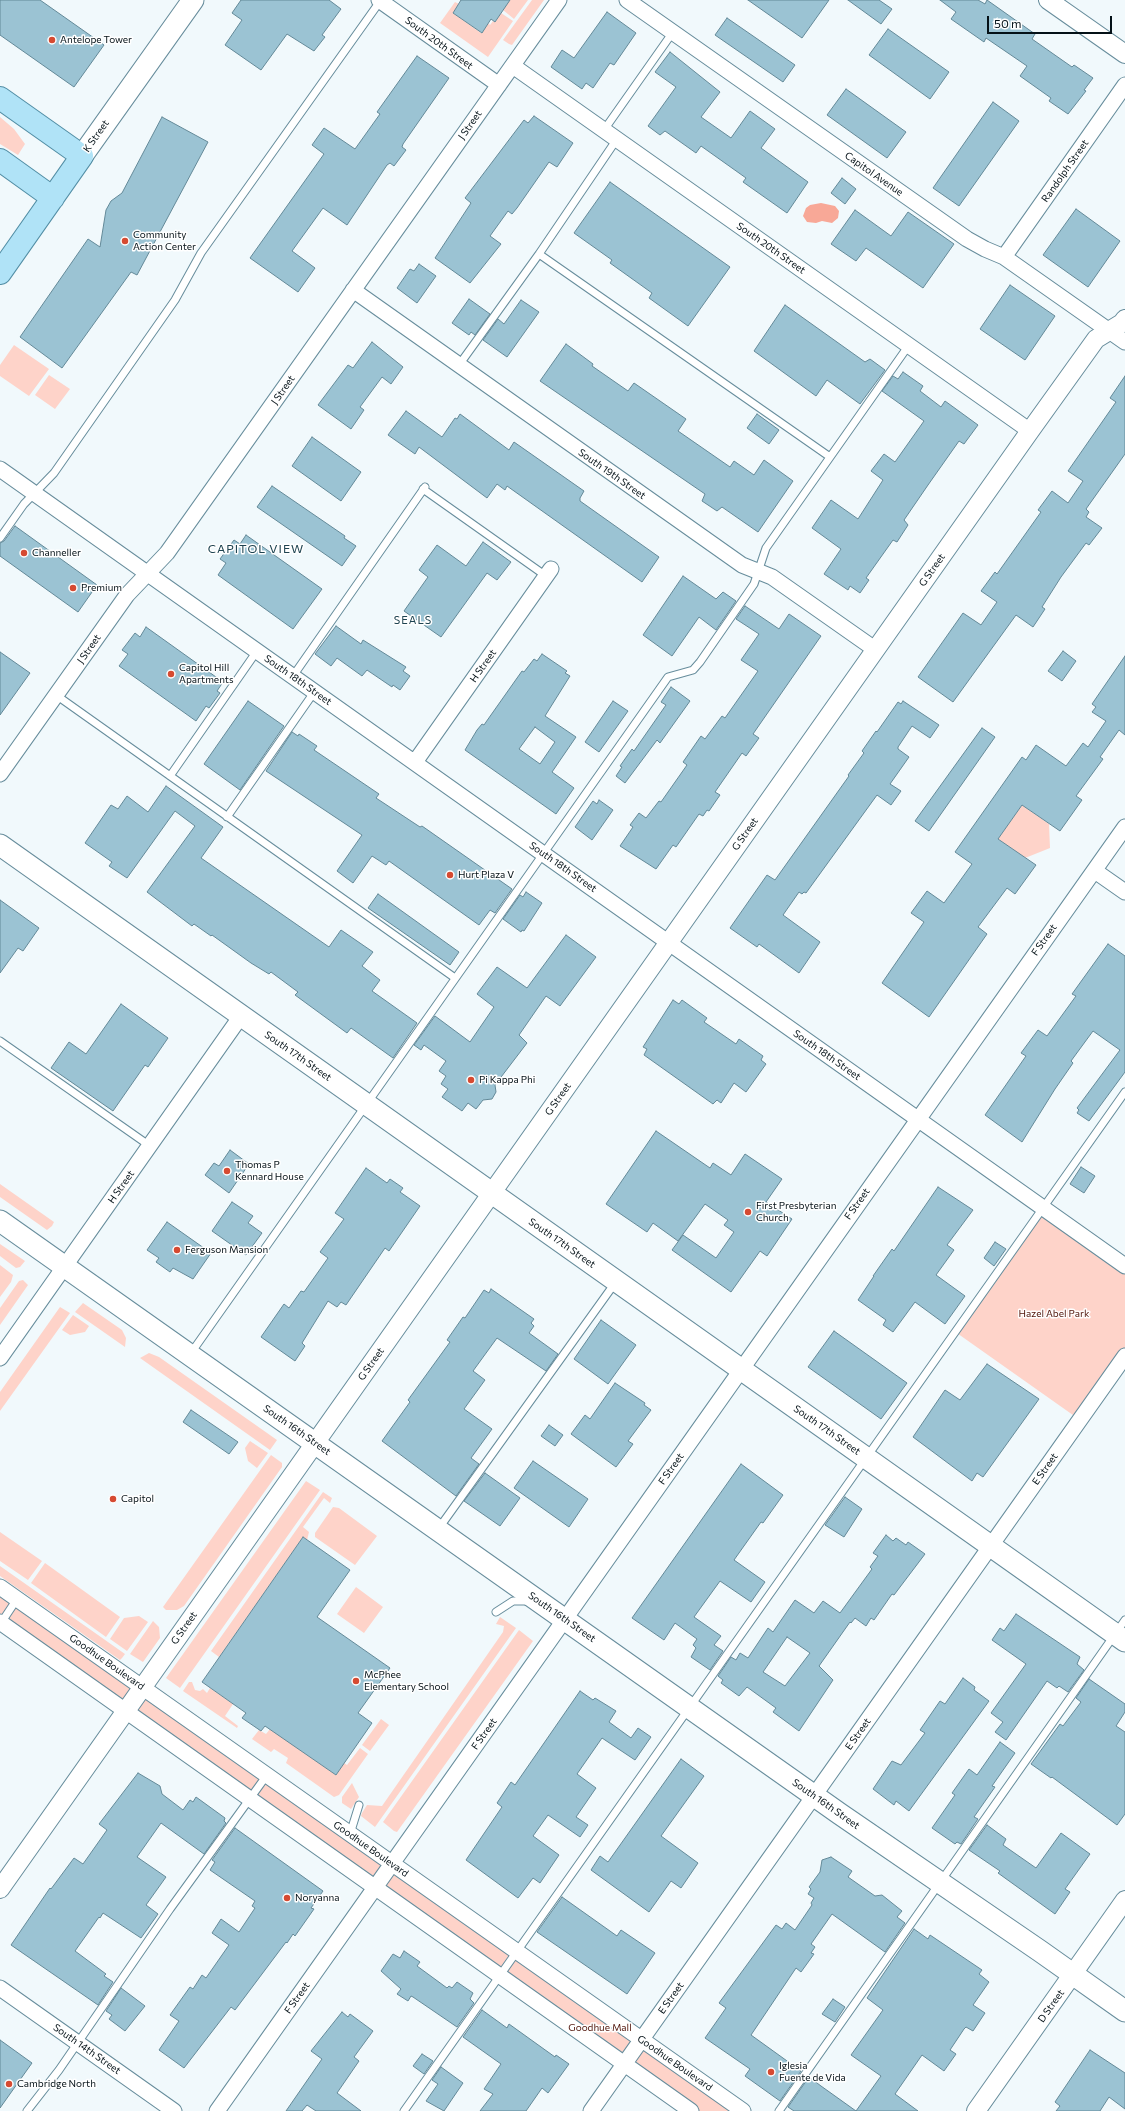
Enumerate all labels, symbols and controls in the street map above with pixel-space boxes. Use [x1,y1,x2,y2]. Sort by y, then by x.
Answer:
scale bar [989,8,1114,34]
street label: South 20th Street [403,14,475,72]
text: 50 m [994,16,1022,30]
place label: Antelope Tower [60,34,132,46]
marker: Antelope Tower [47,35,57,45]
street label: J Street [456,108,484,142]
street label: K Street [81,117,111,155]
street label: Randolph Street [1039,137,1091,205]
street label: Capitol Avenue [843,149,905,199]
street label: South 20th Street [734,220,808,276]
place label: Community Action Center [133,229,196,252]
marker: Community Action Center [120,236,130,246]
street label: J Street [269,373,297,407]
street label: South 19th Street [576,446,648,502]
district label: CAPITOL VIEW [208,542,304,556]
place label: Channeller [32,547,81,559]
marker: Channeller [19,548,29,558]
street label: G Street [916,551,948,589]
place label: Premium [81,582,122,594]
marker: Premium [68,583,78,593]
district label: SEALS [394,613,432,627]
street label: J Street [75,632,103,666]
street label: H Street [467,647,499,685]
street label: South 18th Street [262,652,334,708]
place label: Capitol Hill Apartments [179,662,234,686]
marker: Capitol Hill Apartments [166,669,176,679]
street label: G Street [729,815,761,853]
street label: South 18th Street [527,839,599,895]
place label: Hurt Plaza V [458,869,514,881]
marker: Hurt Plaza V [445,870,455,880]
street label: F Street [1029,922,1059,958]
street label: South 18th Street [791,1027,863,1083]
street label: South 17th Street [262,1029,334,1083]
place label: Pi Kappa Phi [479,1074,535,1086]
marker: Pi Kappa Phi [466,1075,476,1085]
street label: G Street [542,1080,574,1118]
place label: Thomas P Kennard House [235,1159,304,1182]
marker: Thomas P Kennard House [222,1166,232,1176]
street label: H Street [105,1168,137,1206]
street label: F Street [842,1186,872,1222]
place label: First Presbyterian Church [756,1200,836,1224]
marker: First Presbyterian Church [743,1207,753,1217]
street label: South 17th Street [526,1216,598,1270]
place label: Ferguson Mansion [185,1244,268,1256]
marker: Ferguson Mansion [172,1245,182,1255]
park label: Hazel Abel Park [1019,1308,1089,1320]
street label: G Street [355,1345,387,1383]
street label: South 16th Street [261,1402,333,1458]
street label: South 17th Street [791,1403,863,1457]
street label: F Street [656,1451,686,1487]
street label: E Street [1030,1451,1060,1487]
place label: Capitol [121,1493,154,1505]
marker: Capitol [108,1494,118,1504]
street label: South 16th Street [526,1589,598,1645]
street label: G Street [168,1609,200,1647]
street label: Goodhue Boulevard [67,1632,147,1692]
place label: McPhee Elementary School [364,1669,449,1692]
marker: McPhee Elementary School [351,1676,361,1686]
street label: F Street [469,1716,499,1752]
street label: E Street [843,1716,873,1752]
street label: South 16th Street [790,1776,862,1832]
street label: Goodhue Boulevard [331,1819,411,1879]
place label: Noryanna [295,1892,340,1904]
marker: Noryanna [282,1893,292,1903]
street label: F Street [282,1980,312,2016]
street label: E Street [656,1980,686,2016]
street label: D Street [1035,1987,1067,2025]
street label: South 14th Street [51,2021,123,2077]
park label: Goodhue Mall [568,2022,632,2034]
street label: Goodhue Boulevard [635,2033,715,2093]
place label: Iglesia Fuente de Vida [779,2060,846,2084]
marker: Iglesia Fuente de Vida [766,2067,776,2077]
place label: Cambridge North [17,2078,96,2090]
marker: Cambridge North [4,2079,14,2089]

